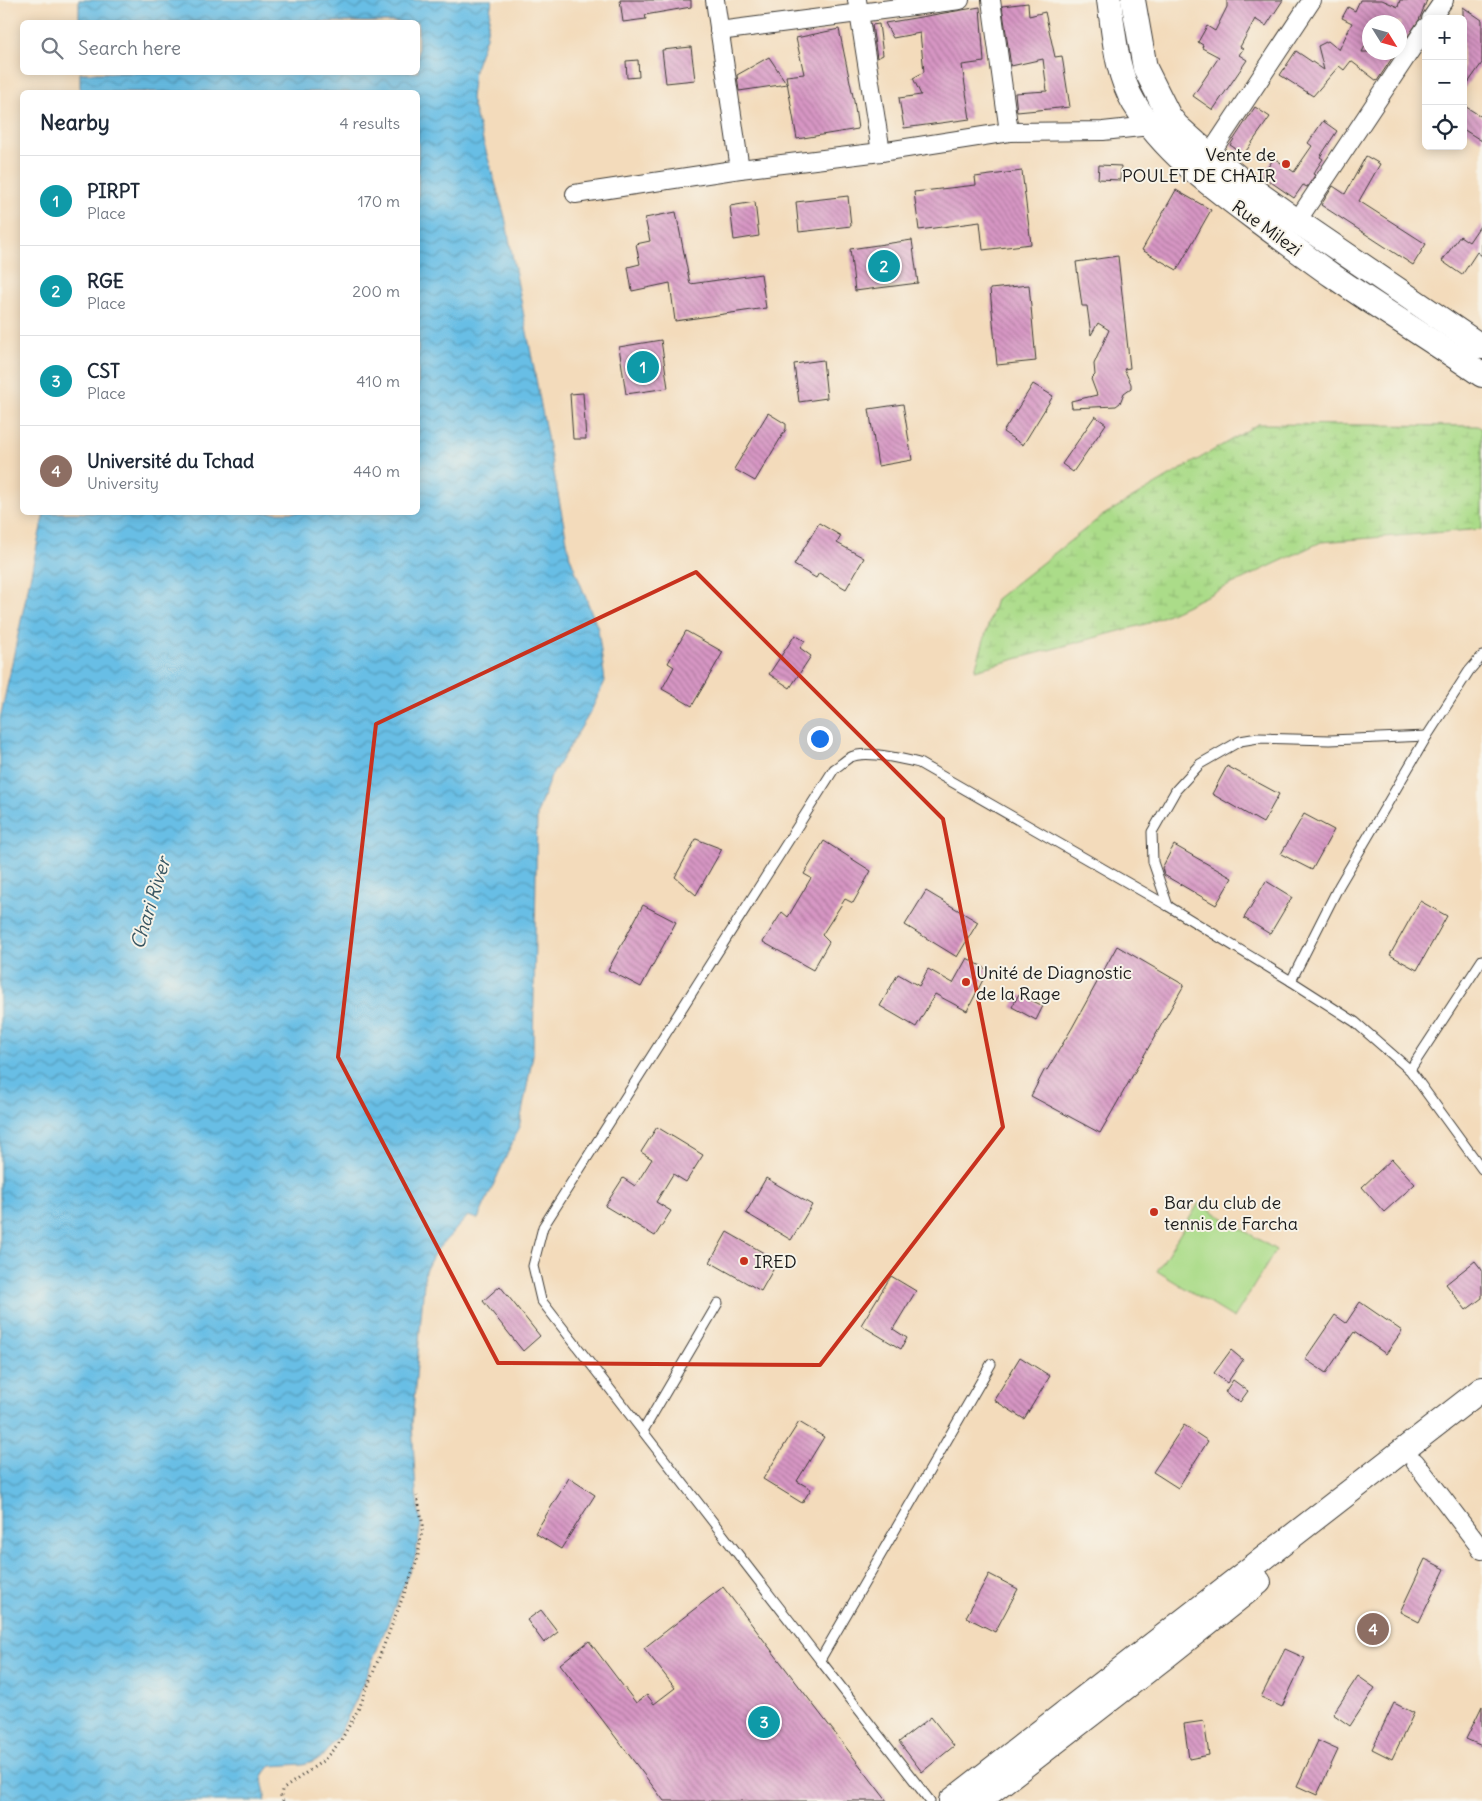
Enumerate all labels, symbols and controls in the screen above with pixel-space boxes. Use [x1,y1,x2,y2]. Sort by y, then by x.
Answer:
north arrow [1362,15,1407,60]
map controls [1422,15,1467,150]
button: + [1422,15,1467,60]
search box [20,20,420,75]
icon: search [38,34,66,62]
text: Search here [78,36,181,60]
button: − [1422,60,1467,105]
button: locate [1422,105,1467,150]
text: Nearby [40,109,110,136]
text: 4 results [339,113,400,133]
place label: Vente de POULET DE CHAIR [1122,143,1276,187]
marker: Vente de POULET DE CHAIR [1280,158,1292,170]
text: PIRPT [87,179,140,203]
text: 1 [53,191,59,211]
text: 170 m [357,191,400,211]
street label: Rue Milezi [1228,195,1306,261]
text: Place [87,203,126,223]
pin: 2 [868,247,900,285]
text: RGE [87,269,124,293]
text: 2 [52,281,60,301]
text: 200 m [352,281,400,301]
text: Place [87,293,126,313]
pin: 1 [627,348,659,386]
text: CST [87,359,120,383]
text: 3 [51,371,61,391]
text: 410 m [356,371,400,391]
text: Place [87,383,126,403]
text: Université du Tchad [87,449,254,473]
text: 4 [51,461,61,481]
text: 440 m [353,461,400,481]
text: University [87,473,159,493]
your location [807,726,833,752]
water label: Chari River [125,852,176,952]
place label: Unité de Diagnostic de la Rage [976,961,1132,1005]
marker: Unité de Diagnostic de la Rage [960,976,972,988]
place label: Bar du club de tennis de Farcha [1164,1191,1298,1235]
marker: Bar du club de tennis de Farcha [1148,1206,1160,1218]
place label: IRED [754,1250,797,1273]
marker: IRED [738,1255,750,1267]
pin: 4 [1357,1610,1389,1648]
pin: 3 [748,1703,780,1741]

